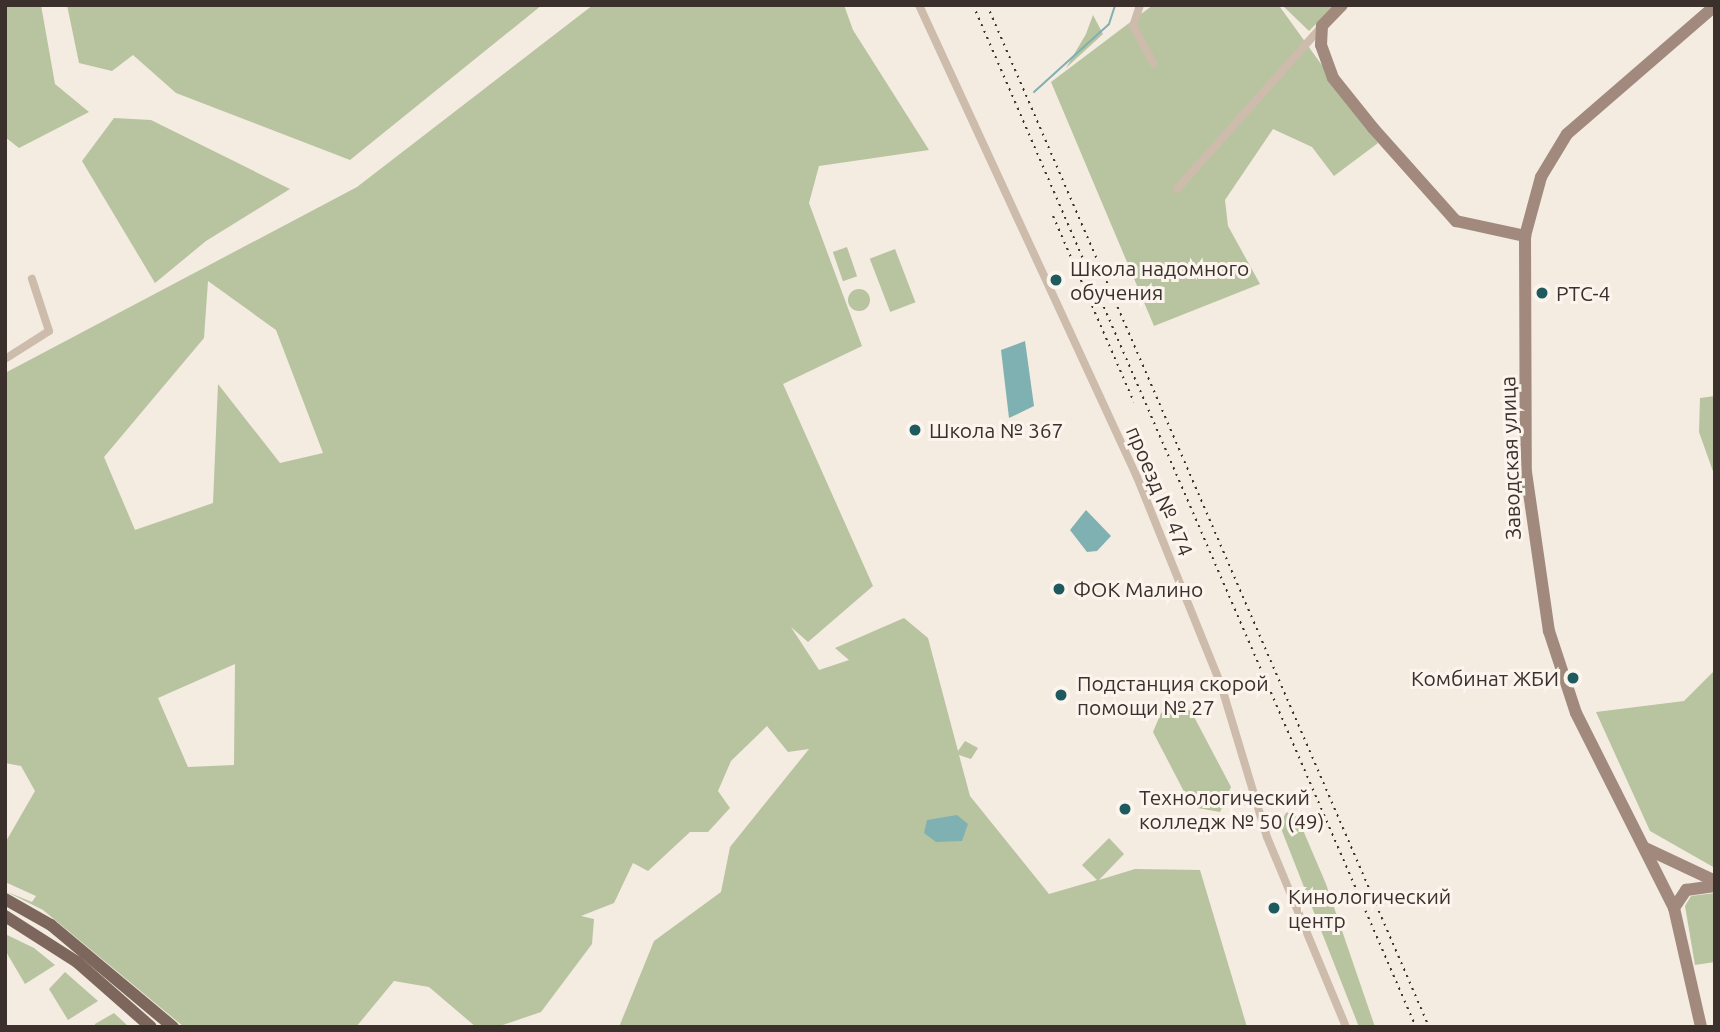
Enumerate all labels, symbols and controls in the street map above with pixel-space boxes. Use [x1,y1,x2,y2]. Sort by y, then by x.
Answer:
place label: Школа надомного обучения [1070,255,1249,305]
marker: Школа надомного обучения [1048,272,1064,288]
place label: РТС-4 [1556,280,1610,306]
marker: РТС-4 [1534,285,1550,301]
street label: Заводская улица [1495,376,1525,540]
place label: Школа № 367 [929,417,1063,443]
marker: Школа № 367 [907,422,923,438]
street label: проезд № 474 [1121,422,1199,560]
place label: ФОК Малино [1073,576,1203,602]
marker: ФОК Малино [1051,581,1067,597]
place label: Комбинат ЖБИ [1411,665,1559,691]
place label: Подстанция скорой помощи № 27 [1077,670,1269,720]
marker: Комбинат ЖБИ [1565,670,1581,686]
marker: Подстанция скорой помощи № 27 [1051,685,1071,705]
place label: Технологический колледж № 50 (49) [1139,784,1324,834]
marker: Технологический колледж № 50 (49) [1117,801,1133,817]
place label: Кинологический центр [1288,883,1451,933]
marker: Кинологический центр [1266,900,1282,916]

